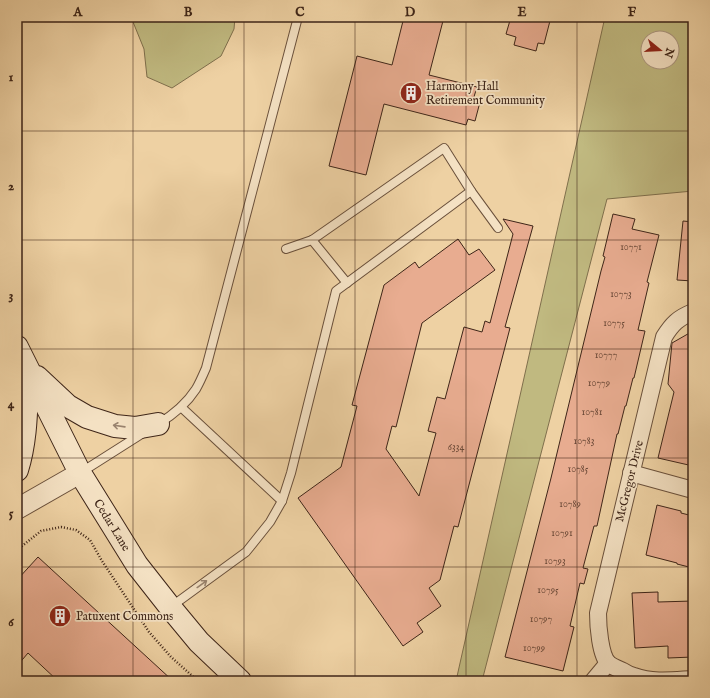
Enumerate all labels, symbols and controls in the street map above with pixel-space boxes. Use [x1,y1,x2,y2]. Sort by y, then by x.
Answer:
text: A [73,4,84,21]
text: B [184,4,193,21]
text: C [295,4,305,21]
text: D [405,4,416,21]
text: E [517,4,527,21]
text: F [628,4,637,21]
north arrow [640,30,680,70]
text: N [660,45,677,60]
text: 1 [9,69,14,86]
place label: Harmony Hall Retirement Community [426,79,545,108]
building icon: Harmony Hall Retirement Community [398,80,424,106]
text: 2 [8,178,14,195]
house number: 10771 [620,241,642,254]
text: 3 [9,287,14,304]
house number: 10773 [610,288,632,301]
house number: 10775 [603,317,625,330]
house number: 10777 [595,349,618,362]
house number: 10779 [588,377,610,390]
text: 4 [8,396,15,413]
house number: 10781 [582,406,603,419]
one-way arrow [113,422,126,430]
house number: 10783 [574,435,595,448]
street label: McGregor Drive [612,438,647,524]
house number: 6334 [448,441,464,454]
house number: 10785 [568,463,589,476]
street label: Cedar Lane [90,496,134,554]
house number: 10789 [559,498,581,511]
text: 5 [9,505,14,522]
house number: 10791 [551,527,573,540]
house number: 10793 [544,555,566,568]
one-way arrow [196,580,207,588]
house number: 10795 [537,584,559,597]
building icon: Patuxent Commons [47,603,73,629]
place label: Patuxent Commons [76,609,173,624]
house number: 10797 [530,613,552,626]
text: 6 [8,614,14,631]
house number: 10799 [523,642,545,655]

